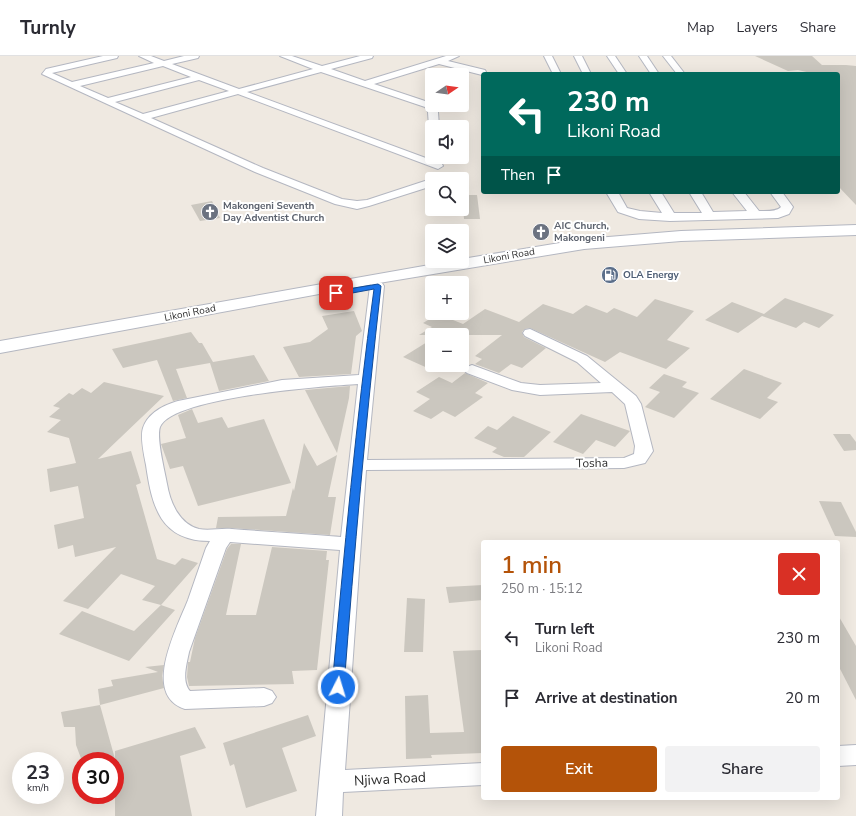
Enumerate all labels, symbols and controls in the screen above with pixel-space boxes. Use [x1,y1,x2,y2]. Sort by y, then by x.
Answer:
text: Turnly [20,15,76,41]
text: Map [687,18,714,37]
text: Layers [736,18,778,37]
text: Share [800,18,836,37]
north arrow [425,68,469,112]
map controls [425,68,469,372]
text: 230 m [567,83,650,121]
icon: left [501,88,553,140]
text: Likoni Road [567,119,661,143]
button: sound [425,120,469,164]
icon: arrive [543,164,565,186]
text: Then [501,165,535,185]
button: search [425,172,469,216]
place label: Makongeni Seventh Day Adventist Church [223,199,325,225]
church icon: Makongeni Seventh Day Adventist Church [200,202,220,222]
place label: AIC Church, Makongeni [554,219,609,245]
church icon: AIC Church, Makongeni [531,222,551,242]
button: layers [425,224,469,268]
street label: Likoni Road [482,245,536,267]
fuel station icon: OLA Energy [600,265,620,285]
place label: OLA Energy [623,268,680,282]
pin [319,276,353,310]
button: + [425,276,469,320]
icon: arrive [325,282,347,304]
street label: Likoni Road [163,301,217,325]
button: − [425,328,469,372]
street label: Tosha [576,455,608,471]
text: 1 min [501,549,562,581]
button: close [778,553,820,595]
text: 250 m · 15:12 [501,580,583,598]
text: Turn left [535,619,594,639]
icon: left [501,627,523,649]
text: 230 m [776,628,820,648]
text: Likoni Road [535,639,603,657]
position arrow [317,666,359,708]
icon: arrive [501,687,523,709]
text: Arrive at destination [535,688,678,708]
text: 20 m [785,688,820,708]
button: Exit [501,746,657,792]
button: Share [665,746,820,792]
speed limit sign: 30 [72,752,124,804]
text: 23 [26,759,50,786]
street label: Njiwa Road [353,768,427,790]
text: km/h [27,781,49,795]

